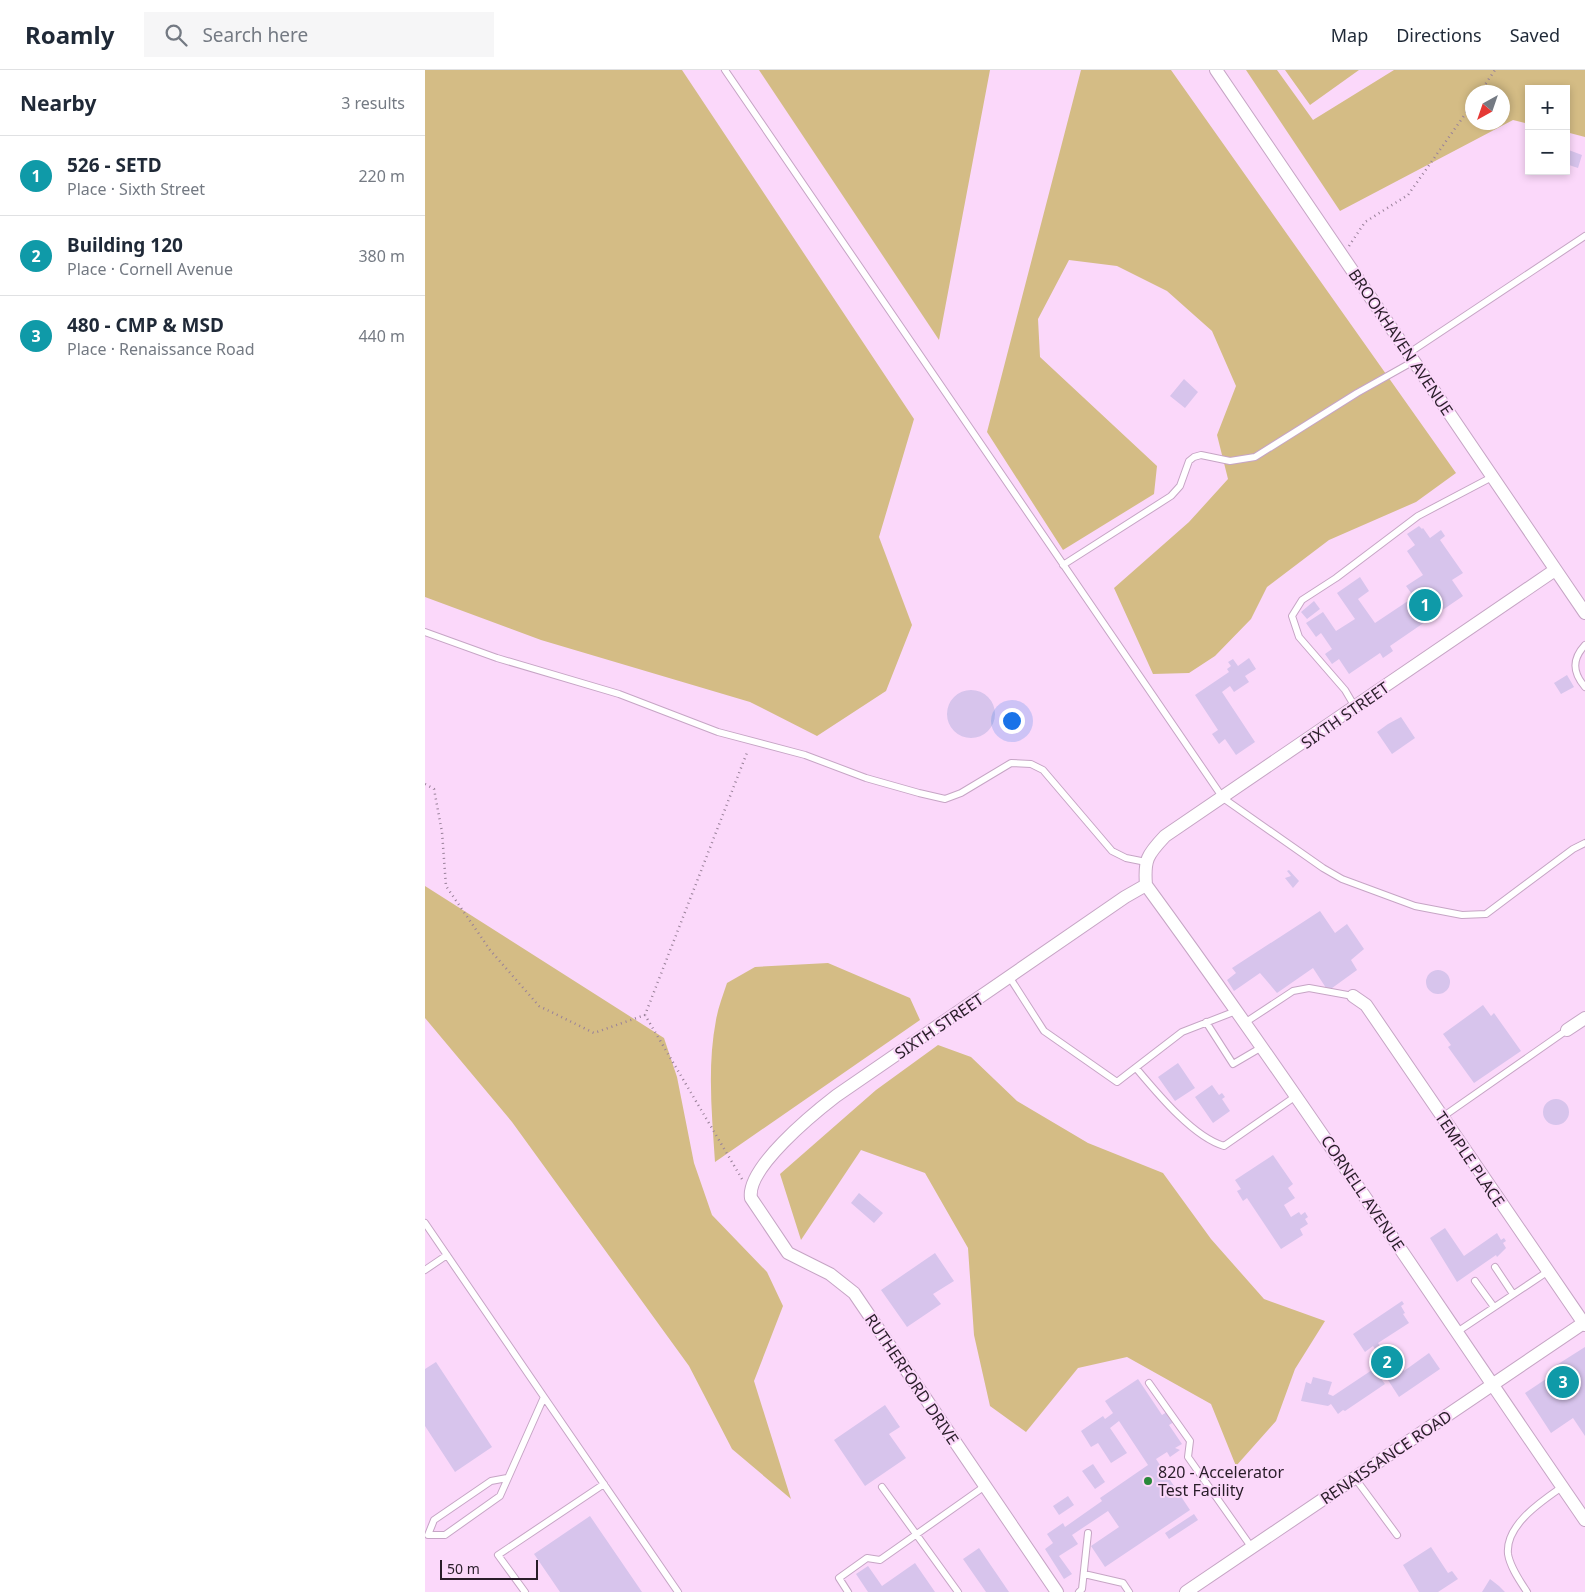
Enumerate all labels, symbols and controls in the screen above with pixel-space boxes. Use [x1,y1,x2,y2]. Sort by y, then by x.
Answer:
search box [144,12,494,57]
text: Roamly [25,18,114,51]
icon: search [162,21,190,49]
text: Search here [202,22,308,48]
text: Map [1331,23,1368,47]
text: Directions [1396,23,1482,47]
text: Saved [1510,23,1560,47]
north arrow [1465,85,1510,130]
map controls [1525,85,1570,175]
button: + [1525,85,1570,130]
text: Nearby [20,89,96,117]
text: 3 results [341,92,405,114]
button: − [1525,130,1570,175]
text: 526 - SETD [67,152,162,178]
text: 1 [31,165,41,187]
text: 220 m [358,165,405,187]
text: Place · Sixth Street [67,178,205,200]
text: Building 120 [67,232,183,258]
text: 2 [31,245,41,267]
text: 380 m [358,245,405,267]
text: Place · Cornell Avenue [67,258,233,280]
street label: BROOKHAVEN AVENUE [1344,264,1458,420]
text: 480 - CMP & MSD [67,312,224,338]
text: 3 [31,325,41,347]
text: 440 m [358,325,405,347]
text: Place · Renaissance Road [67,338,255,360]
pin: 1 [1409,586,1441,624]
street label: SIXTH STREET [1297,676,1394,754]
your location [999,708,1025,734]
street label: SIXTH STREET [890,988,988,1064]
street label: TEMPLE PLACE [1430,1107,1510,1211]
street label: CORNELL AVENUE [1316,1131,1410,1255]
street label: RUTHERFORD DRIVE [860,1309,964,1449]
pin: 2 [1371,1343,1403,1381]
pin: 3 [1547,1363,1579,1401]
street label: RENAISSANCE ROAD [1316,1405,1456,1509]
place label: 820 - Accelerator Test Facility [1158,1461,1284,1501]
marker: 820 - Accelerator Test Facility [1142,1475,1154,1487]
scale bar [440,1557,537,1580]
text: 50 m [447,1559,480,1578]

